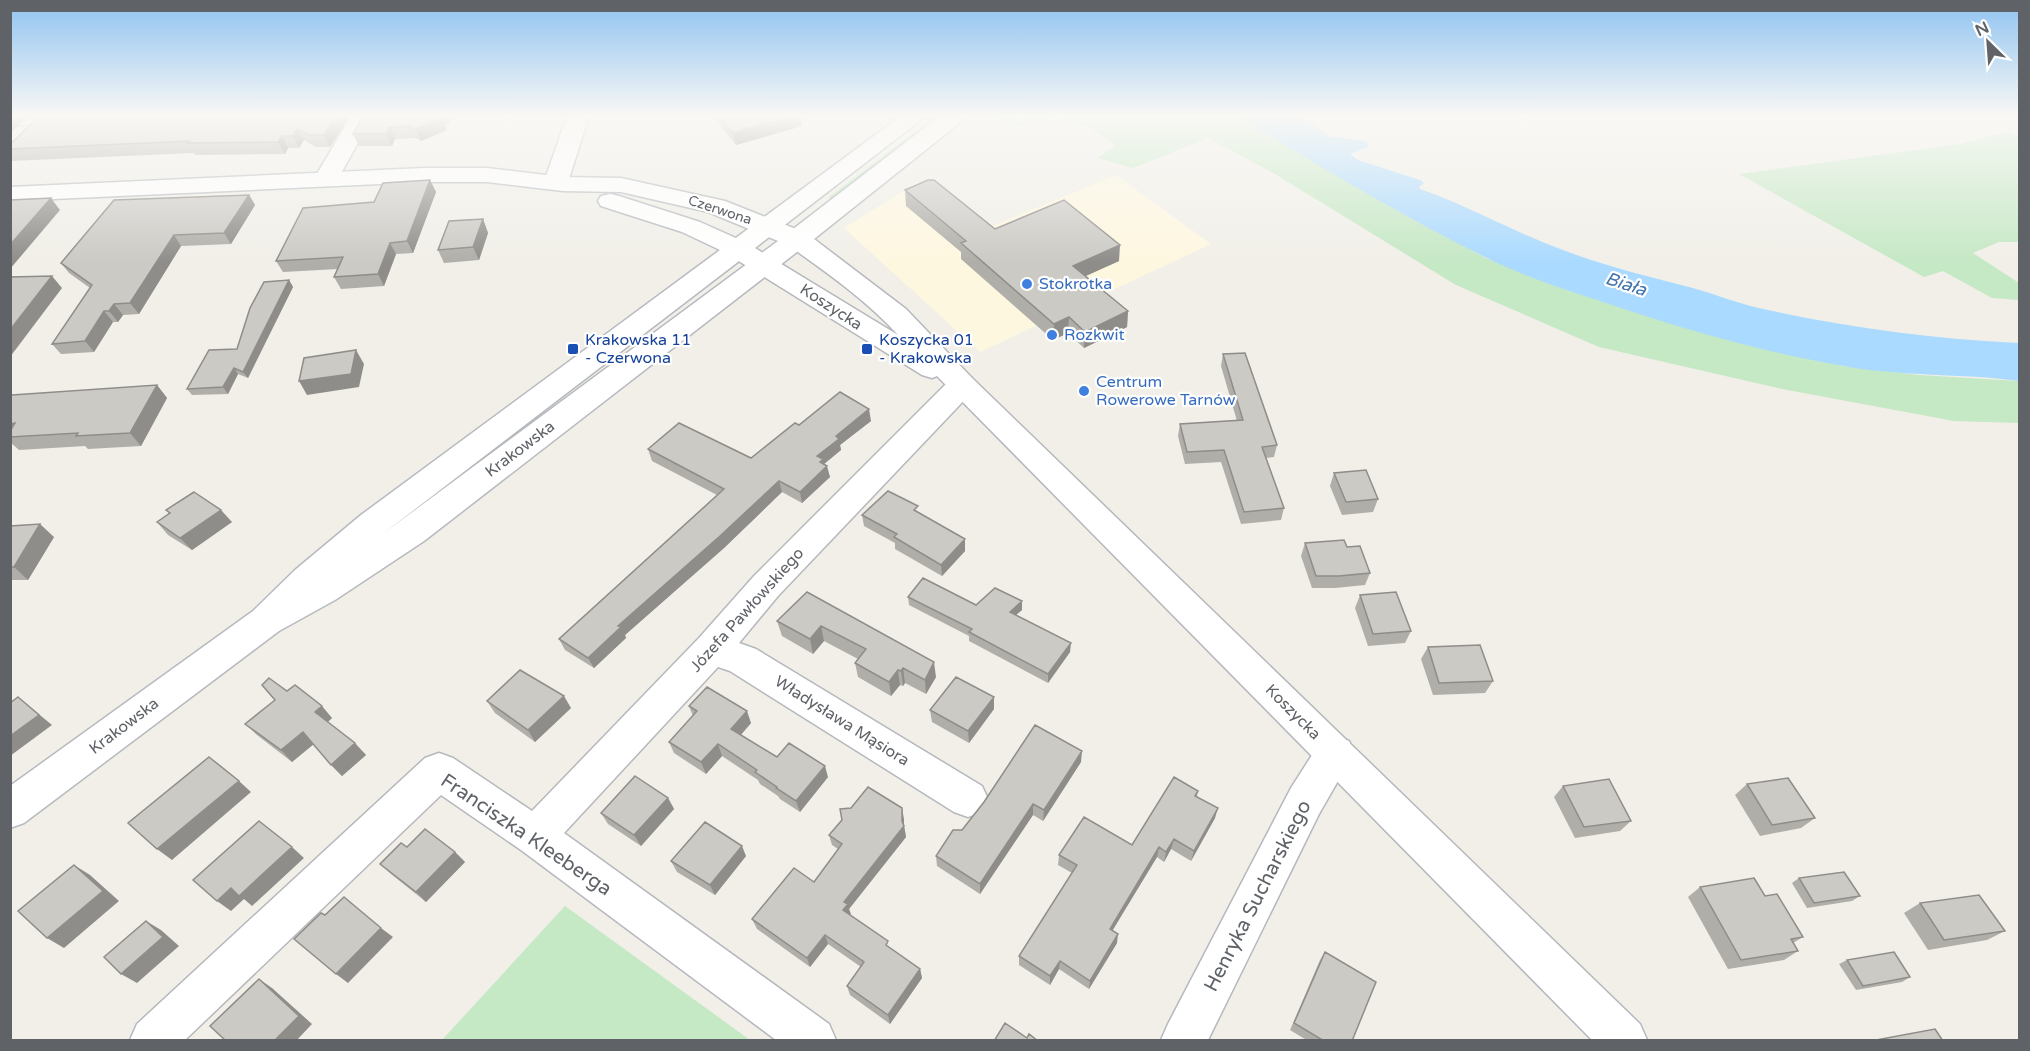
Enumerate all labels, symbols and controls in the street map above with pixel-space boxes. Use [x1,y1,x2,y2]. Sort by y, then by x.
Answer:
north arrow [1958,12,2018,72]
text: N [1972,18,1992,41]
street label: Czerwona [686,192,754,228]
water label: Biała [1603,267,1650,301]
place label: Stokrotka [1039,274,1112,294]
marker: Stokrotka [1020,277,1034,291]
street label: Koszycka [796,279,866,335]
place label: Rozkwit [1064,325,1125,345]
marker: Rozkwit [1045,328,1059,342]
place label: Krakowska 11 - Czerwona [585,330,691,368]
place label: Koszycka 01 - Krakowska [879,330,974,368]
marker: Krakowska 11 - Czerwona [566,342,580,356]
marker: Koszycka 01 - Krakowska [860,342,874,356]
place label: Centrum Rowerowe Tarnów [1096,372,1236,410]
marker: Centrum Rowerowe Tarnów [1077,384,1091,398]
street label: Krakowska [481,416,559,482]
street label: Józefa Pawłowskiego [686,544,808,676]
street label: Władysława Mąsiora [771,671,913,771]
street label: Koszycka [1261,680,1325,744]
street label: Krakowska [85,693,163,759]
street label: Franciszka Kleeberga [436,769,616,901]
street label: Henryka Sucharskiego [1199,796,1317,996]

